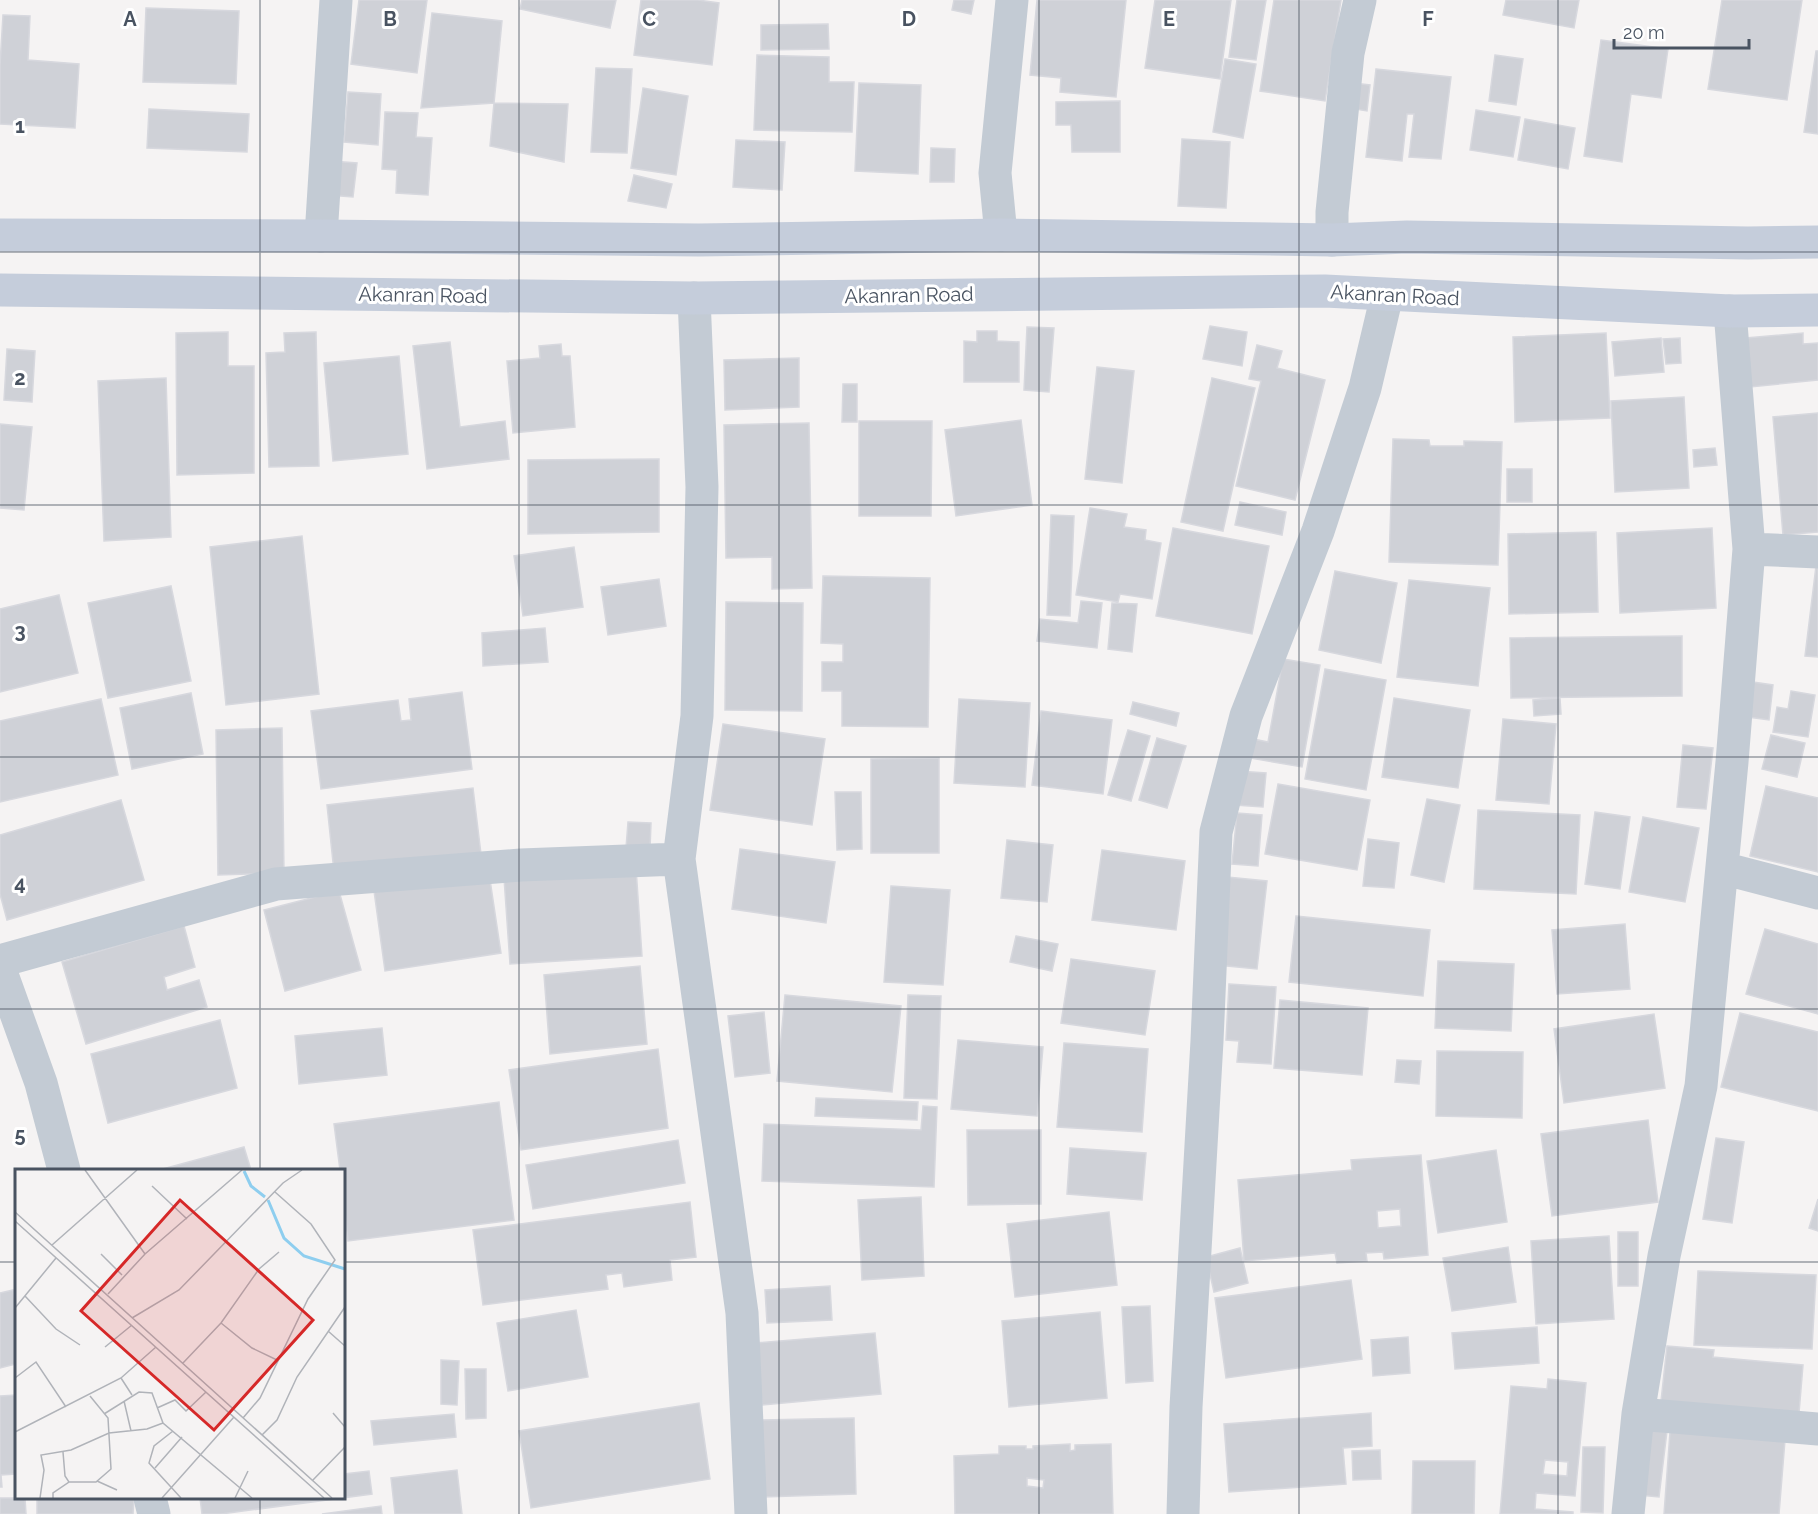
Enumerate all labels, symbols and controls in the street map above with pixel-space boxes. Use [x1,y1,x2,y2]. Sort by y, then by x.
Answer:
text: A [123,7,137,31]
text: B [383,7,397,31]
text: C [642,7,656,31]
text: D [902,7,916,31]
text: E [1163,7,1175,31]
text: F [1422,7,1434,31]
scale bar [1614,12,1749,50]
text: 20 m [1623,22,1665,43]
text: 1 [15,114,25,138]
street label: Akanran Road [1330,280,1460,310]
street label: Akanran Road [358,282,488,308]
street label: Akanran Road [844,282,974,308]
text: 2 [14,366,26,390]
text: 3 [14,619,26,643]
text: 4 [14,871,26,895]
text: 5 [14,1123,26,1147]
inset map [15,1169,345,1499]

